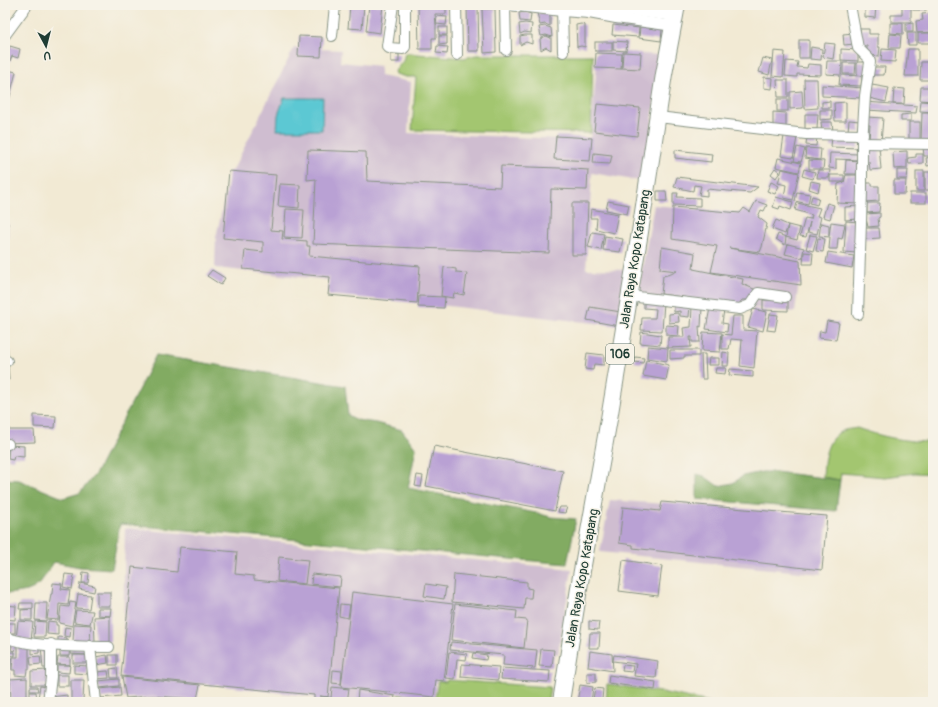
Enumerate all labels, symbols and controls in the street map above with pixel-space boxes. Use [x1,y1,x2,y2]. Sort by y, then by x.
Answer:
north arrow [26,26,66,66]
text: U [43,49,52,62]
street label: Jalan Raya Kopo Katapang [616,188,654,330]
road number: 106 [606,344,634,364]
street label: Jalan Raya Kopo Katapang [562,507,602,649]

